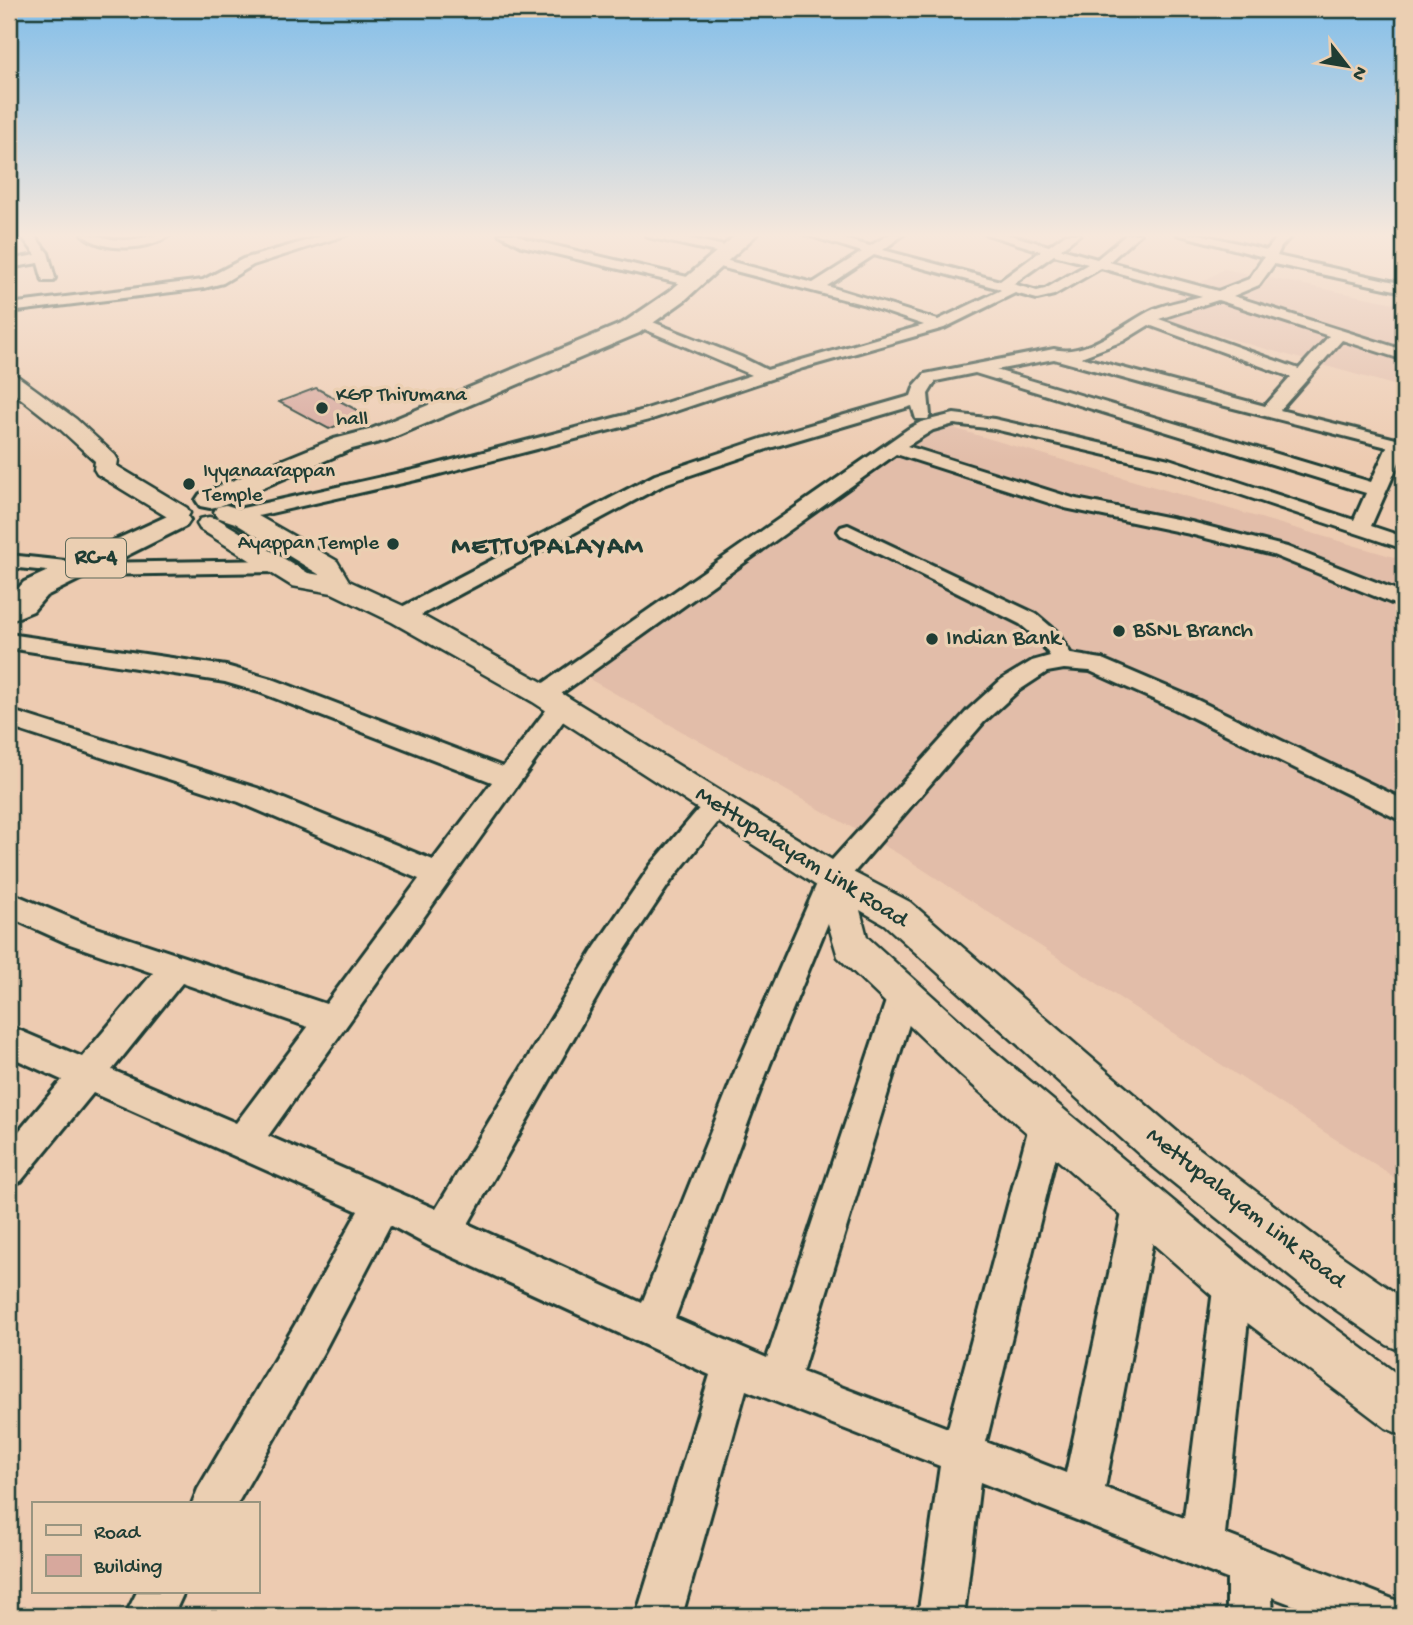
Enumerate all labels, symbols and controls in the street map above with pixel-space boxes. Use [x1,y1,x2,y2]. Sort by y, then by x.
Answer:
north arrow [1312,32,1382,102]
text: N [1346,62,1372,84]
place label: KGP Thirumana hall [336,384,468,433]
marker: KGP Thirumana hall [314,400,330,416]
place label: Iyyanaarappan Temple [202,460,335,509]
marker: Iyyanaarappan Temple [181,476,197,492]
place label: Ayappan Temple [238,532,380,557]
district label: METTUPALAYAM [451,533,645,564]
marker: Ayappan Temple [385,536,401,552]
road number: RC-4 [66,538,126,578]
place label: BSNL Branch [1132,617,1253,646]
marker: BSNL Branch [1111,623,1127,639]
place label: Indian Bank [946,625,1063,654]
marker: Indian Bank [924,631,940,647]
street label: Mettupalayam Link Road [689,781,915,936]
street label: Mettupalayam Link Road [1139,1122,1352,1297]
legend [32,1502,259,1594]
text: Road [94,1522,142,1547]
text: Building [93,1556,163,1581]

